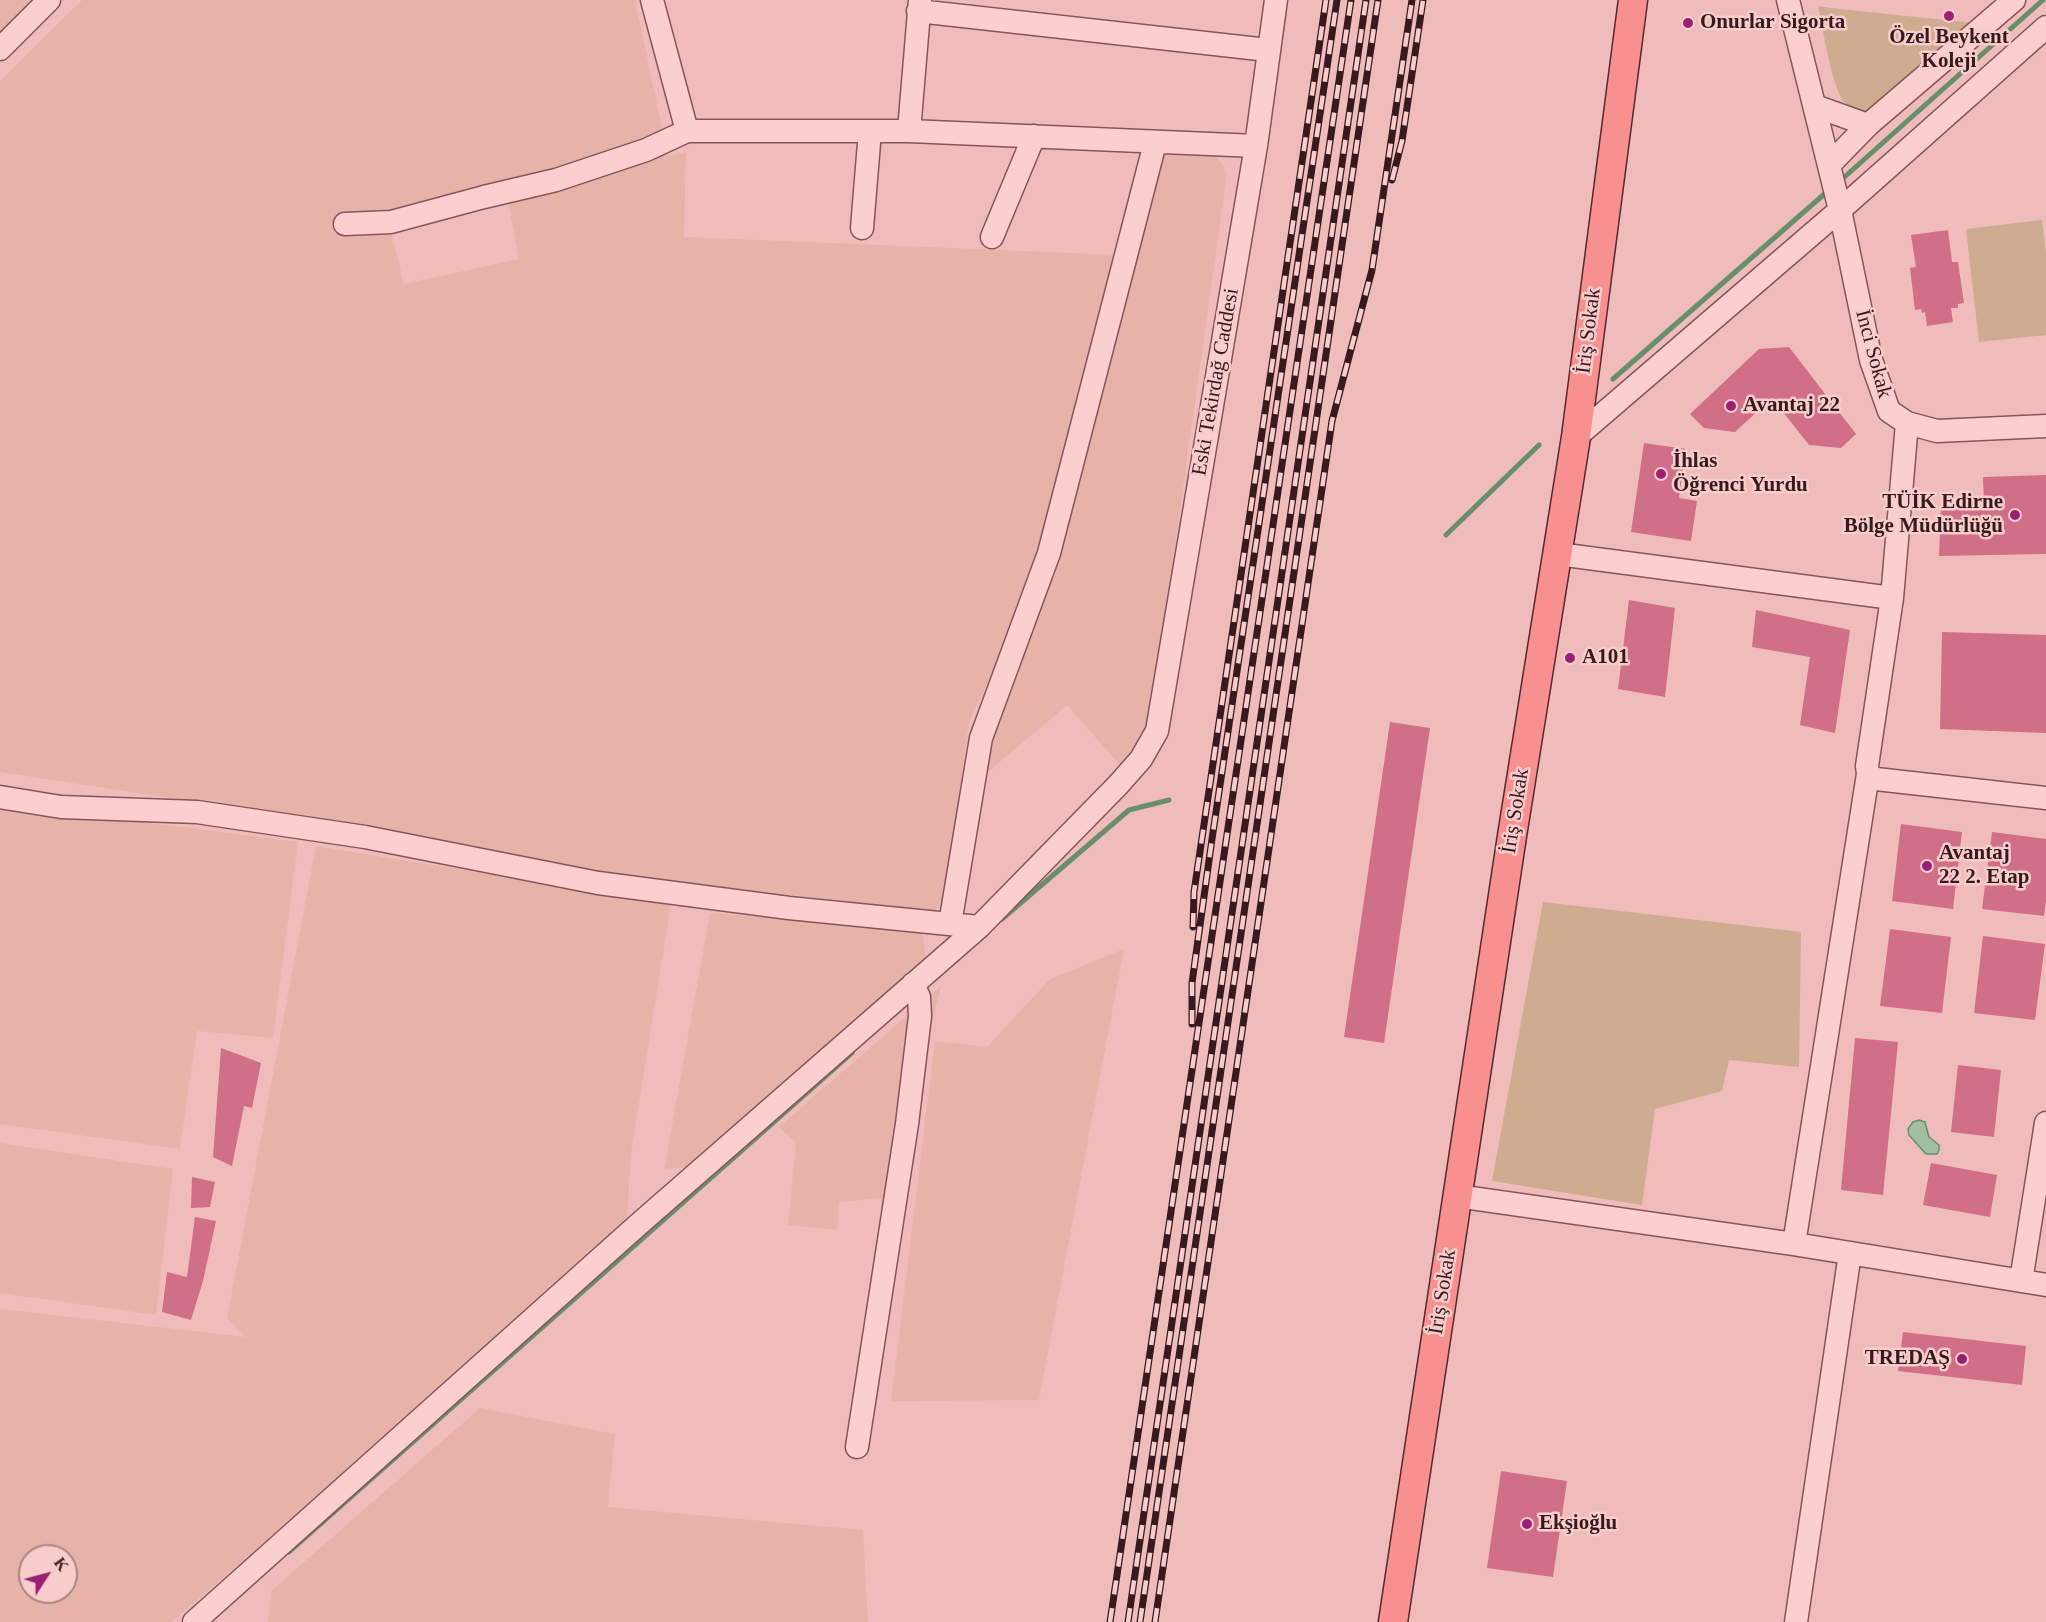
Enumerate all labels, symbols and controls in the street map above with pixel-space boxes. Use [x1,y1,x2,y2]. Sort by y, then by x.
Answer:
marker: Özel Beykent Koleji [1942,9,1956,23]
place label: Onurlar Sigorta [1700,10,1845,36]
marker: Onurlar Sigorta [1681,16,1695,30]
place label: Özel Beykent Koleji [1889,25,2009,75]
street label: Eski Tekirdağ Caddesi [1187,286,1245,478]
street label: İriş Sokak [1571,287,1607,375]
street label: İnci Sokak [1849,307,1897,401]
place label: Avantaj 22 [1743,393,1840,419]
marker: Avantaj 22 [1724,399,1738,413]
place label: İhlas Öğrenci Yurdu [1673,449,1808,499]
marker: İhlas Öğrenci Yurdu [1654,467,1668,481]
place label: TÜİK Edirne Bölge Müdürlüğü [1844,490,2003,540]
marker: TÜİK Edirne Bölge Müdürlüğü [2008,508,2022,522]
place label: A101 [1582,645,1629,671]
marker: A101 [1563,651,1577,665]
street label: İriş Sokak [1497,767,1535,855]
place label: Avantaj 22 2. Etap [1939,841,2029,891]
marker: Avantaj 22 2. Etap [1920,859,1934,873]
street label: İriş Sokak [1424,1248,1462,1336]
place label: TREDAŞ [1865,1346,1950,1372]
marker: TREDAŞ [1955,1352,1969,1366]
place label: Ekşioğlu [1539,1511,1617,1537]
marker: Ekşioğlu [1520,1517,1534,1531]
north arrow [18,1544,78,1604]
text: K [51,1554,72,1574]

